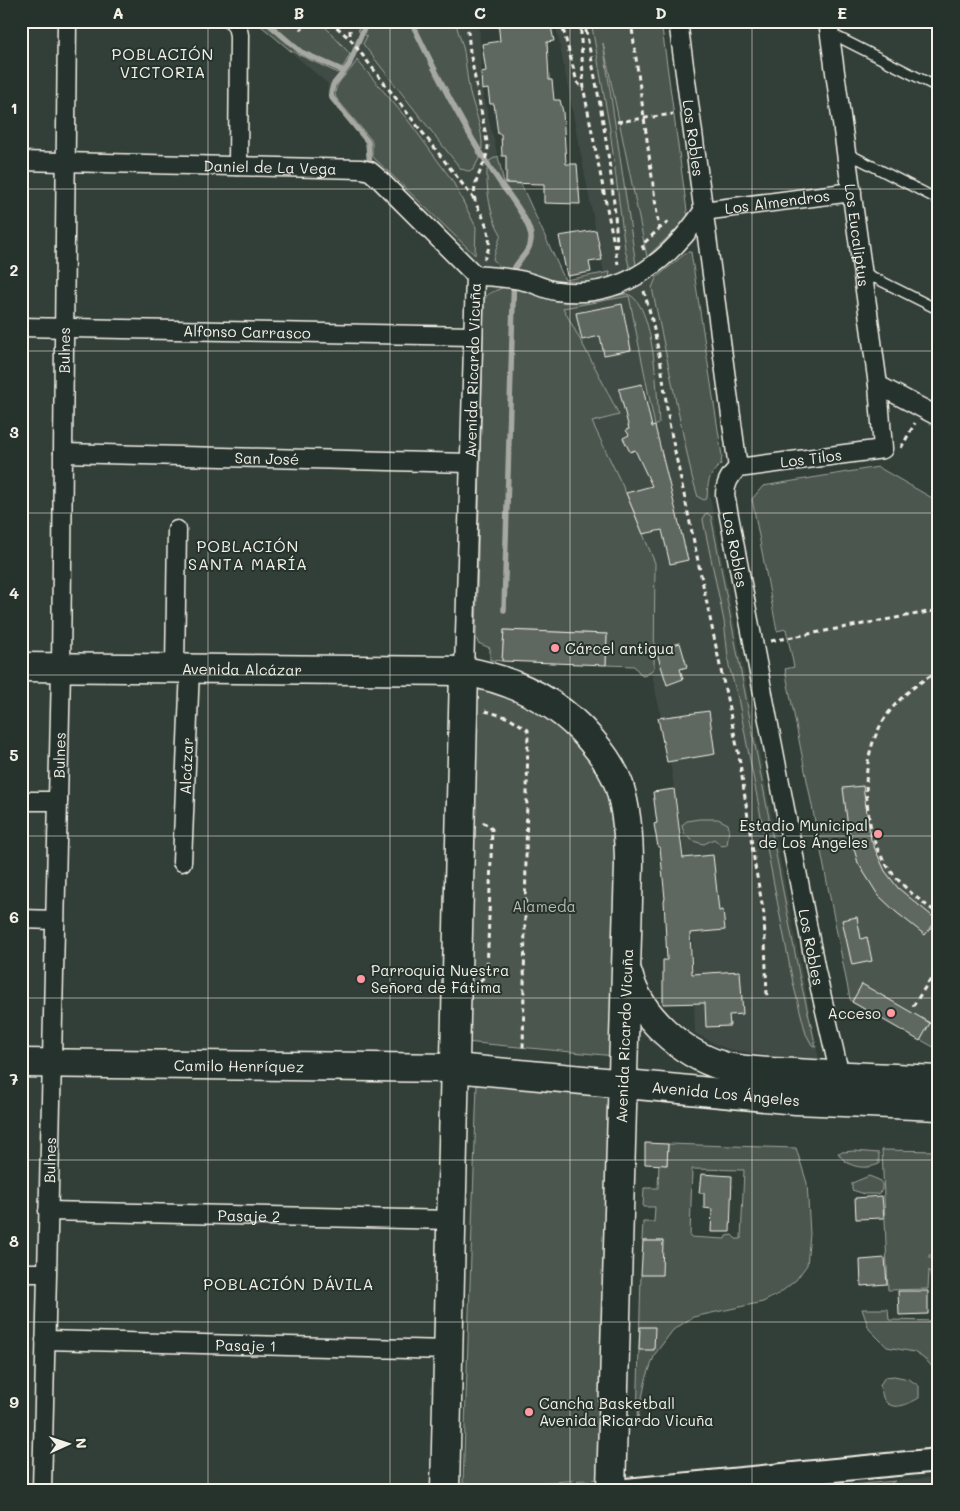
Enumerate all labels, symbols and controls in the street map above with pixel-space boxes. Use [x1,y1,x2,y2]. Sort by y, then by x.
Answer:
text: A [112,2,124,23]
text: B [294,2,304,23]
text: C [474,2,486,23]
text: D [655,2,667,23]
text: E [837,2,847,23]
district label: POBLACIÓN VICTORIA [112,43,214,82]
text: 1 [10,97,18,118]
street label: Los Robles [679,98,709,178]
street label: Daniel de La Vega [203,155,337,178]
street label: Los Eucaliptus [840,182,874,288]
street label: Los Almendros [724,185,831,218]
text: 2 [10,259,19,280]
street label: Avenida Ricardo Vicuña [460,282,485,458]
street label: Alfonso Carrasco [183,320,311,343]
street label: Bulnes [54,327,74,373]
text: 3 [9,421,19,442]
street label: Los Tilos [779,444,843,472]
street label: San José [234,447,300,469]
street label: Los Robles [718,509,752,589]
district label: POBLACIÓN SANTA MARÍA [188,535,308,574]
text: 4 [9,582,19,603]
place label: Cárcel antigua [565,638,674,658]
marker: Cárcel antigua [549,642,561,654]
street label: Avenida Alcázar [182,658,302,680]
street label: Bulnes [48,732,70,779]
street label: Alcázar [175,737,197,795]
text: 5 [9,744,19,765]
place label: Estadio Municipal de Los Ángeles [740,815,868,852]
marker: Estadio Municipal de Los Ángeles [872,828,884,840]
park label: Alameda [512,896,576,916]
text: 6 [9,906,19,927]
street label: Los Robles [794,907,829,987]
street label: Avenida Ricardo Vicuña [611,948,637,1124]
place label: Parroquia Nuestra Señora de Fátima [371,960,509,997]
marker: Parroquia Nuestra Señora de Fátima [355,973,367,985]
place label: Acceso [828,1003,881,1023]
marker: Acceso [885,1007,897,1019]
street label: Camilo Henríquez [174,1055,304,1076]
text: 7 [10,1068,19,1089]
street label: Avenida Los Ángeles [651,1077,800,1110]
street label: Bulnes [39,1137,60,1183]
street label: Pasaje 2 [217,1205,281,1226]
text: 8 [9,1230,19,1251]
district label: POBLACIÓN DÁVILA [203,1273,375,1294]
street label: Pasaje 1 [215,1334,277,1356]
text: 9 [9,1391,19,1412]
place label: Cancha Basketball Avenida Ricardo Vicuña [539,1393,714,1430]
marker: Cancha Basketball Avenida Ricardo Vicuña [523,1406,535,1418]
north arrow [42,1418,92,1468]
text: N [72,1437,91,1449]

